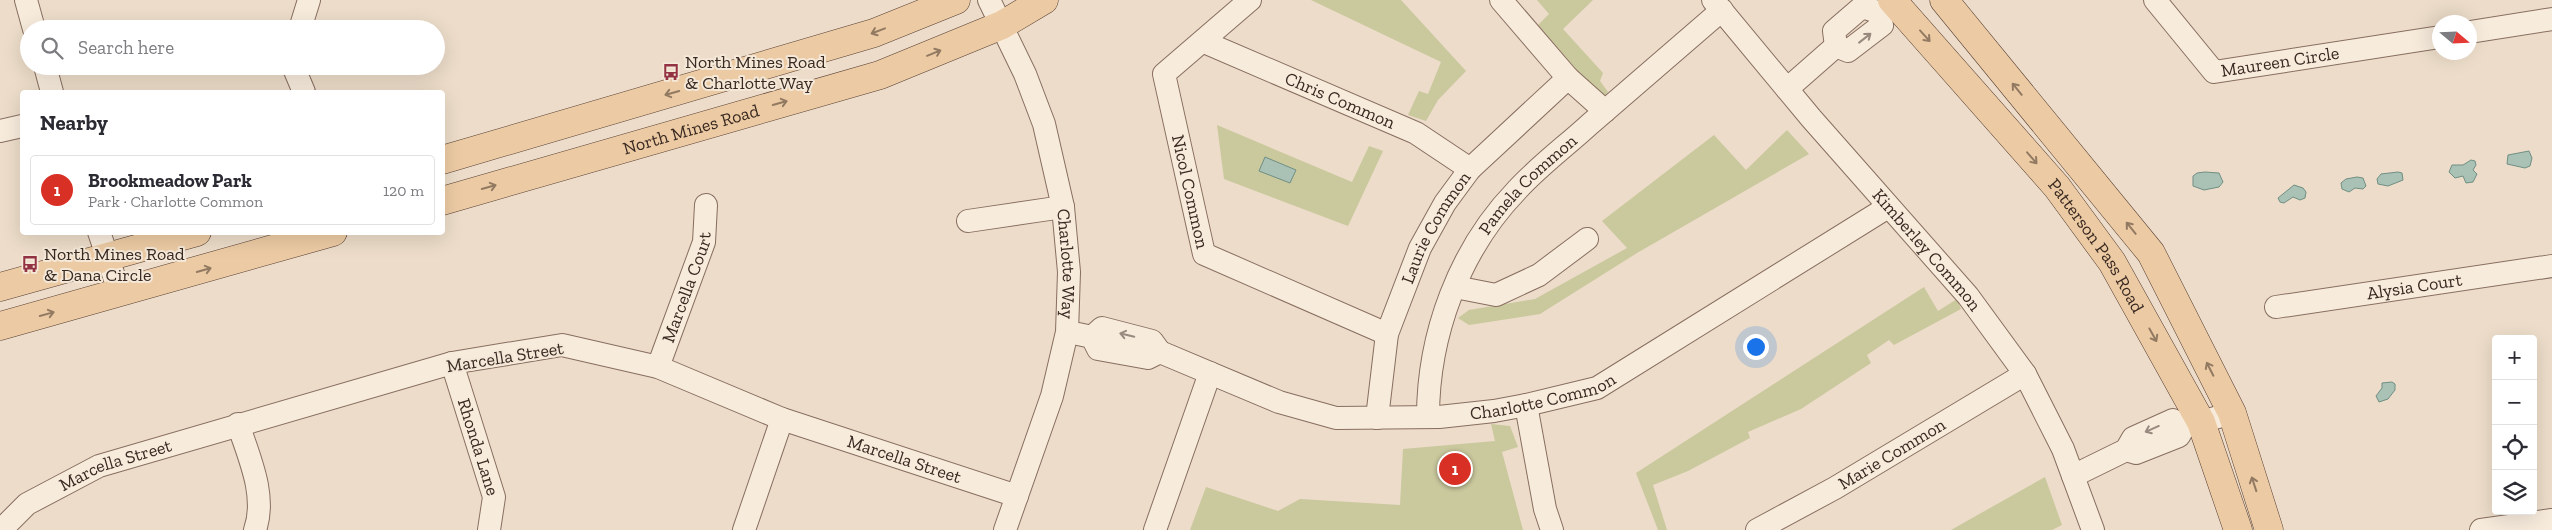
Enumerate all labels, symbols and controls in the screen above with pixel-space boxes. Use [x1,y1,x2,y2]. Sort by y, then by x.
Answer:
north arrow [2432,15,2477,60]
search box [20,20,445,75]
one-way arrow [871,27,886,37]
one-way arrow [1919,30,1930,43]
one-way arrow [1858,33,1872,43]
icon: search [38,34,66,62]
text: Search here [78,36,174,59]
street label: Maureen Circle [2220,42,2341,82]
one-way arrow [926,47,941,57]
place label: North Mines Road & Charlotte Way [685,51,826,94]
bus stop icon: North Mines Road & Charlotte Way [661,62,681,82]
street label: Chris Common [1282,67,1399,134]
one-way arrow [2011,82,2022,95]
one-way arrow [664,88,680,98]
one-way arrow [772,98,788,108]
street label: North Mines Road [620,99,762,159]
text: Nearby [40,110,108,135]
street label: Pamela Common [1474,129,1582,239]
street label: Nicol Common [1167,133,1214,251]
one-way arrow [2026,152,2037,165]
street label: Laurie Common [1396,167,1476,287]
text: Brookmeadow Park [88,169,252,192]
street label: Patterson Pass Road [2043,174,2149,317]
text: 1 [54,181,60,200]
text: 120 m [383,181,424,200]
one-way arrow [481,182,497,192]
street label: Kimberley Common [1868,184,1987,316]
text: Park · Charlotte Common [88,192,263,211]
street label: Charlotte Way [1052,208,1080,320]
one-way arrow [2126,222,2137,235]
street label: Marcella Court [657,231,716,346]
place label: North Mines Road & Dana Circle [44,243,185,286]
bus stop icon: North Mines Road & Dana Circle [20,254,40,274]
one-way arrow [195,265,211,274]
street label: Alysia Court [2365,268,2464,304]
one-way arrow [39,308,55,318]
one-way arrow [2148,328,2158,343]
one-way arrow [1120,330,1136,339]
your location [1743,334,1769,360]
map controls [2492,335,2537,515]
button: + [2492,335,2537,380]
street label: Marcella Street [445,337,566,377]
one-way arrow [2205,362,2214,377]
street label: Charlotte Common [1469,368,1620,425]
button: − [2492,380,2537,425]
street label: Rhonda Lane [453,396,504,498]
street label: Marie Common [1834,413,1950,494]
one-way arrow [2145,425,2160,435]
button: locate [2492,425,2537,470]
street label: Marcella Street [844,430,964,488]
street label: Marcella Street [55,434,175,496]
pin: 1 [1439,450,1471,488]
button: layers [2492,470,2537,515]
one-way arrow [2249,476,2259,492]

